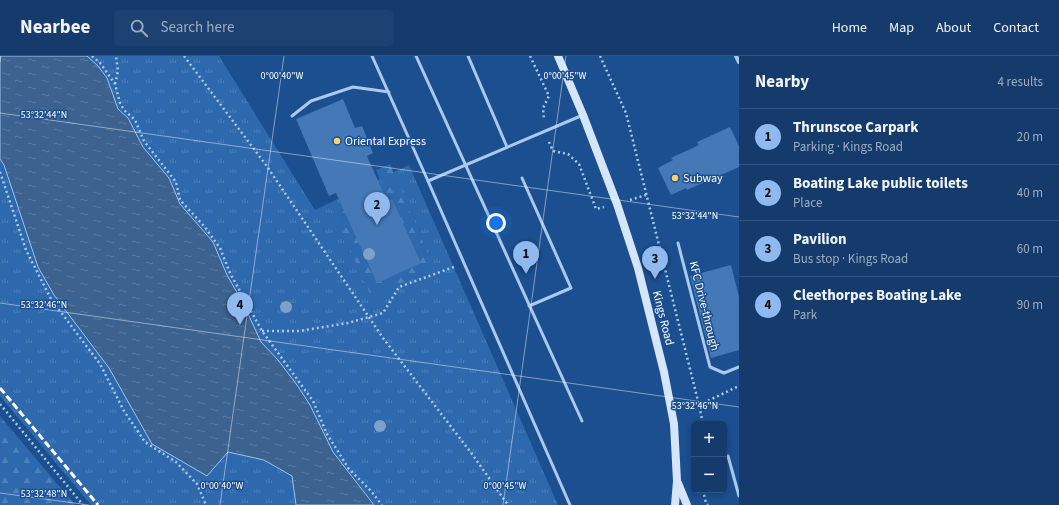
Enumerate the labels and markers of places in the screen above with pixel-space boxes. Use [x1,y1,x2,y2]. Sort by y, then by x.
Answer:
place label: Oriental Express [345,133,426,150]
marker: Oriental Express [332,136,342,146]
place label: Subway [683,170,723,187]
marker: Subway [670,173,680,183]
pin: 2 [364,192,390,225]
pin: 1 [513,241,539,274]
pin: 3 [642,246,668,279]
pin: 4 [227,292,253,325]

